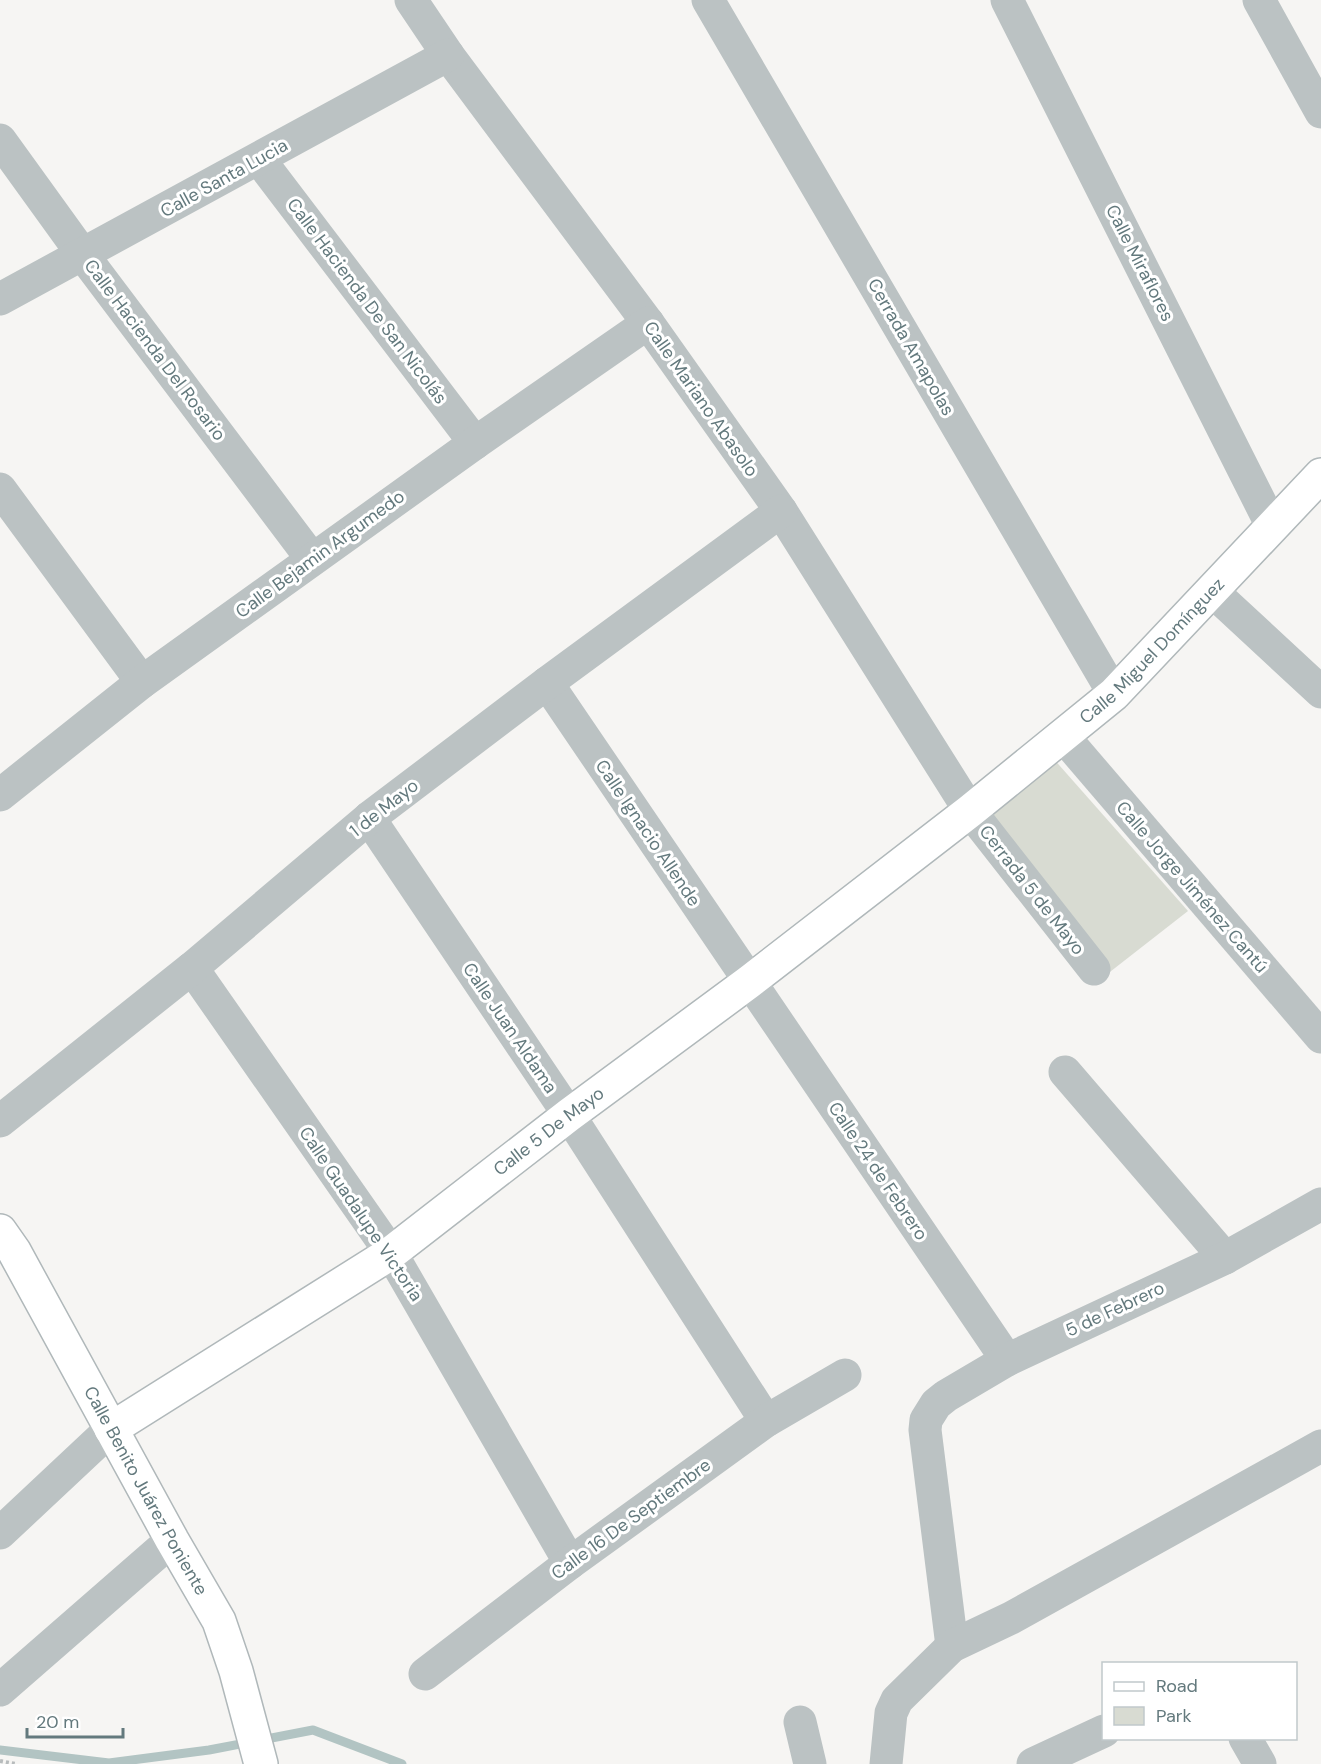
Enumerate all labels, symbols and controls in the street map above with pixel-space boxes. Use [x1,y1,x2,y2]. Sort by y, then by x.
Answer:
street label: Calle Santa Lucia [156,133,292,223]
street label: Calle Hacienda De San Nicolás [282,193,452,409]
street label: Calle Miraflores [1100,201,1180,325]
street label: Calle Hacienda Del Rosario [79,254,231,446]
street label: Cerrada Amapolas [862,274,960,420]
street label: Calle Mariano Abasolo [638,316,764,482]
street label: Calle Bejamin Argumedo [231,485,409,623]
street label: Calle Miguel Domínguez [1074,573,1230,729]
street label: Calle Ignacio Allende [590,755,706,911]
street label: 1 de Mayo [345,774,423,842]
street label: Calle Jorge Jiménez Cantú [1111,796,1273,978]
street label: Cerrada 5 de Mayo [974,820,1090,960]
street label: Calle Juan Aldama [457,958,563,1098]
street label: Calle 5 De Mayo [488,1081,609,1181]
street label: Calle 24 de Febrero [823,1097,933,1245]
street label: Calle Guadalupe Victoria [293,1122,429,1306]
street label: 5 de Febrero [1062,1276,1168,1342]
street label: Calle Benito Juárez Poniente [78,1382,213,1600]
street label: Calle 16 De Septiembre [546,1453,716,1585]
legend [1102,1662,1297,1740]
text: Road [1156,1674,1198,1698]
scale bar [27,1701,123,1739]
text: Park [1156,1704,1192,1728]
text: 20 m [36,1710,79,1734]

